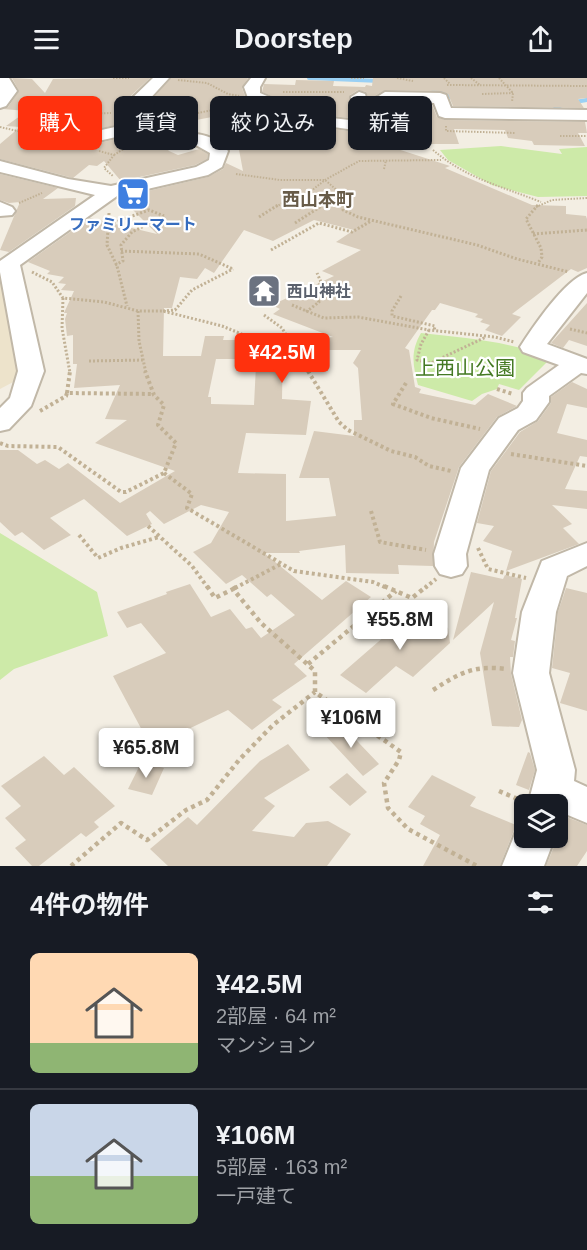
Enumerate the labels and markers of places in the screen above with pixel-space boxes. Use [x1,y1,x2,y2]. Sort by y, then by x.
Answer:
supermarket icon: ファミリーマート [115,176,151,212]
place label: ファミリーマート [69,216,197,233]
temple icon: 西山神社 [246,273,282,309]
place label: 西山神社 [287,282,351,300]
pin: ¥42.5M [233,333,331,384]
pin: ¥55.8M [351,600,449,651]
pin: ¥106M [309,698,393,749]
pin: ¥65.8M [97,728,195,779]

